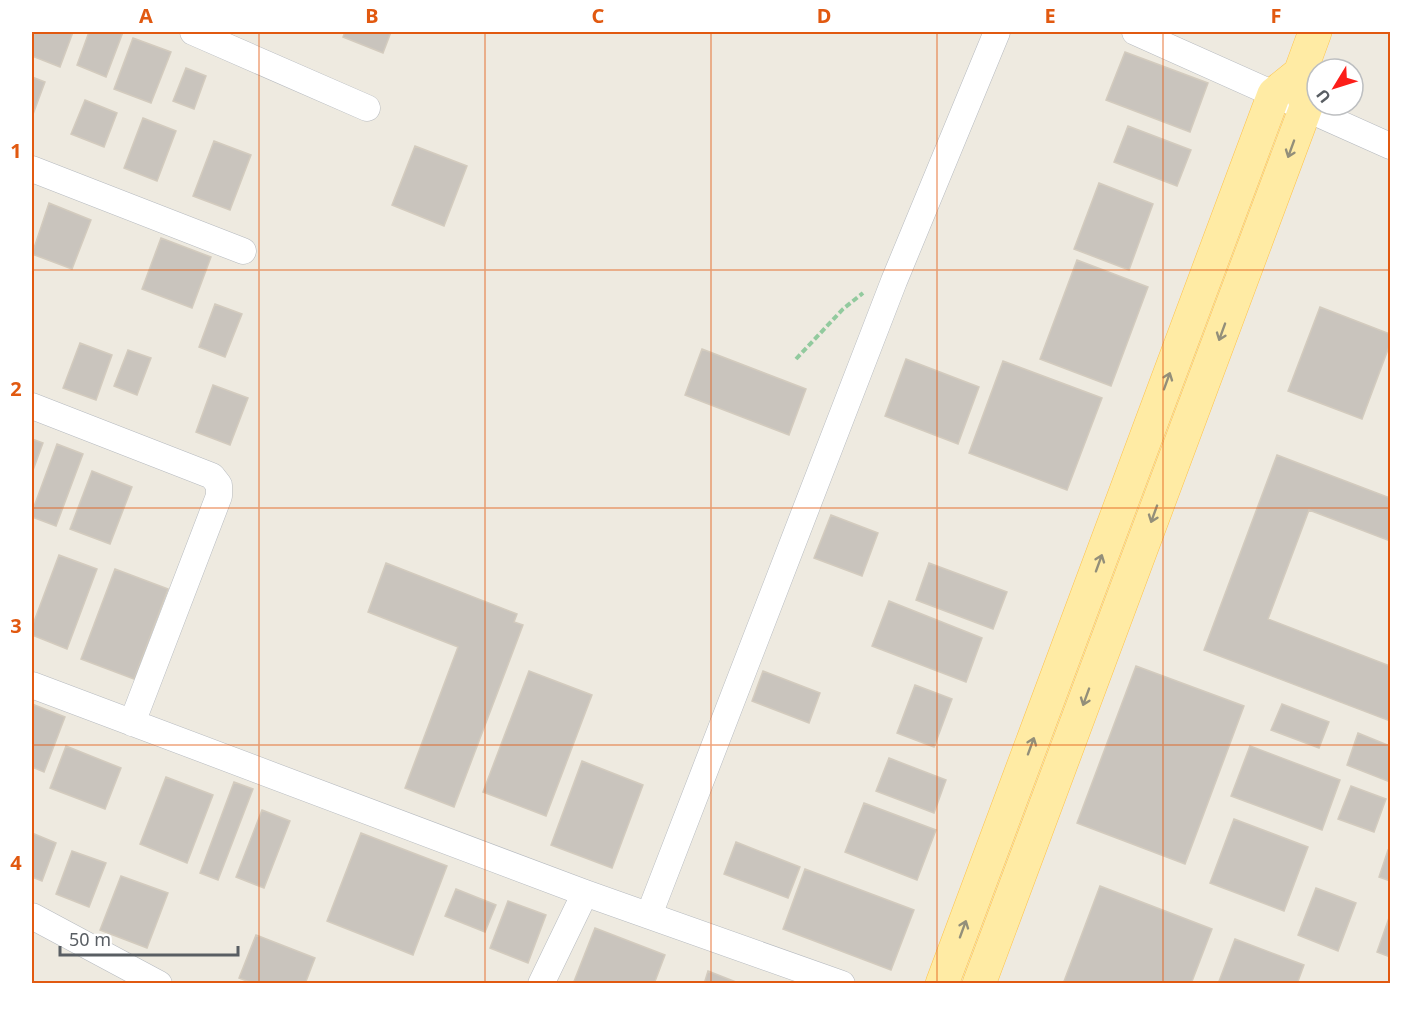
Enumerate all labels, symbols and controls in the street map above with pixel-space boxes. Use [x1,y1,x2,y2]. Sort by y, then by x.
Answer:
text: A [139,2,153,29]
text: B [365,2,379,29]
text: C [592,2,605,29]
text: D [817,2,831,29]
text: E [1044,2,1056,29]
text: F [1271,2,1281,29]
north arrow [1305,57,1365,117]
text: U [1311,85,1336,108]
text: 1 [10,137,22,164]
one-way arrow [1284,139,1295,158]
one-way arrow [1216,322,1227,341]
one-way arrow [1163,372,1174,390]
text: 2 [10,375,22,402]
one-way arrow [1148,505,1159,523]
one-way arrow [1094,554,1105,573]
text: 3 [10,612,22,639]
one-way arrow [1079,687,1090,706]
one-way arrow [1026,737,1037,756]
text: 4 [10,849,22,876]
scale bar [60,919,238,957]
one-way arrow [958,920,969,939]
text: 50 m [69,927,111,951]

